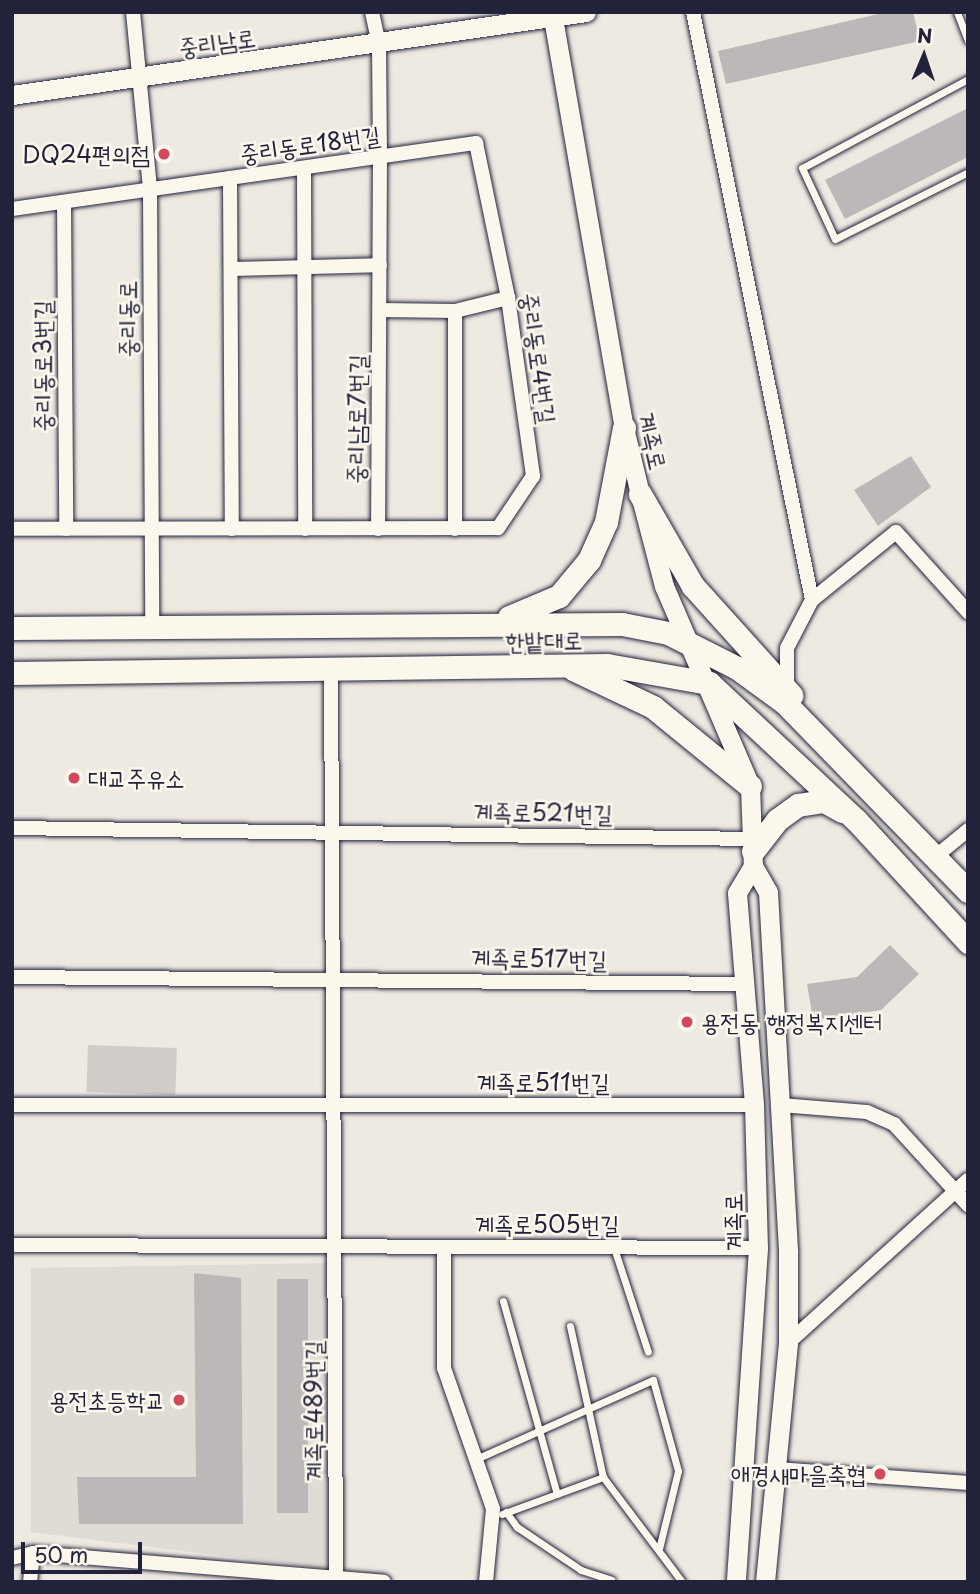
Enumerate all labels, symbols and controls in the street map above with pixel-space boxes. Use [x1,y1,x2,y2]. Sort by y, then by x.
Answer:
north arrow [889,21,959,91]
text: N [917,21,933,49]
street label: 중리남로 [177,22,257,62]
street label: 중리동로18번길 [238,120,382,168]
place label: DQ24편의점 [22,140,150,168]
marker: DQ24편의점 [156,146,172,162]
street label: 중리동로 [113,280,141,358]
street label: 중리동로4번길 [516,291,562,425]
street label: 중리동로3번길 [28,300,56,432]
street label: 중리남로7번길 [340,354,372,484]
street label: 계족로 [632,410,674,472]
street label: 한밭대로 [505,625,583,655]
place label: 대교주유소 [88,764,185,792]
marker: 대교주유소 [66,770,82,786]
street label: 계족로521번길 [473,796,613,828]
street label: 계족로517번길 [471,942,607,974]
place label: 용전동 행정복지센터 [701,1008,883,1036]
marker: 용전동 행정복지센터 [679,1014,695,1030]
street label: 계족로511번길 [477,1068,609,1096]
street label: 계족로 [718,1193,748,1251]
street label: 계족로505번길 [475,1210,619,1238]
street label: 계족로489번길 [299,1340,327,1482]
place label: 용전초등학교 [49,1386,165,1414]
marker: 용전초등학교 [171,1392,187,1408]
place label: 애경새마을축협 [731,1460,866,1488]
marker: 애경새마을축협 [872,1466,888,1482]
scale bar [24,1528,145,1572]
text: 50 m [34,1538,88,1570]

